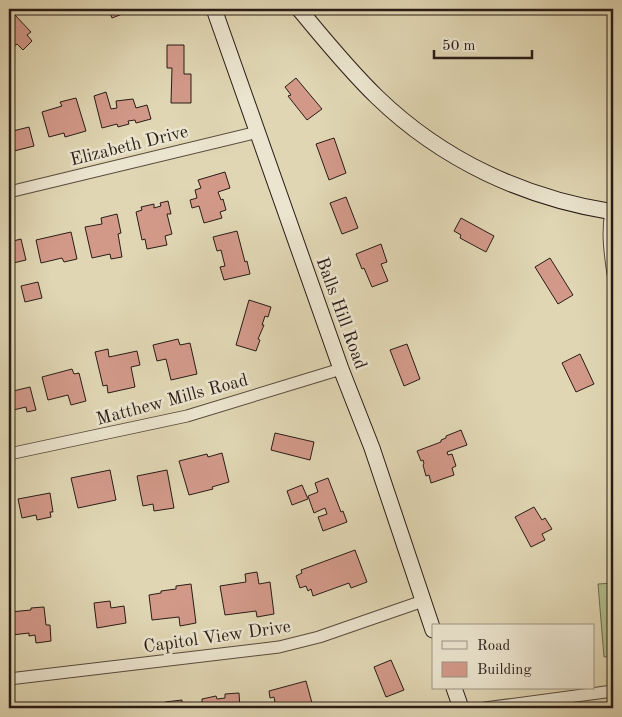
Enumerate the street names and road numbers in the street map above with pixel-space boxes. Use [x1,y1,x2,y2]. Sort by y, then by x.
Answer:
street label: Elizabeth Drive [68,123,190,169]
street label: Balls Hill Road [312,255,370,372]
street label: Matthew Mills Road [94,371,250,429]
street label: Capitol View Drive [142,618,292,656]

